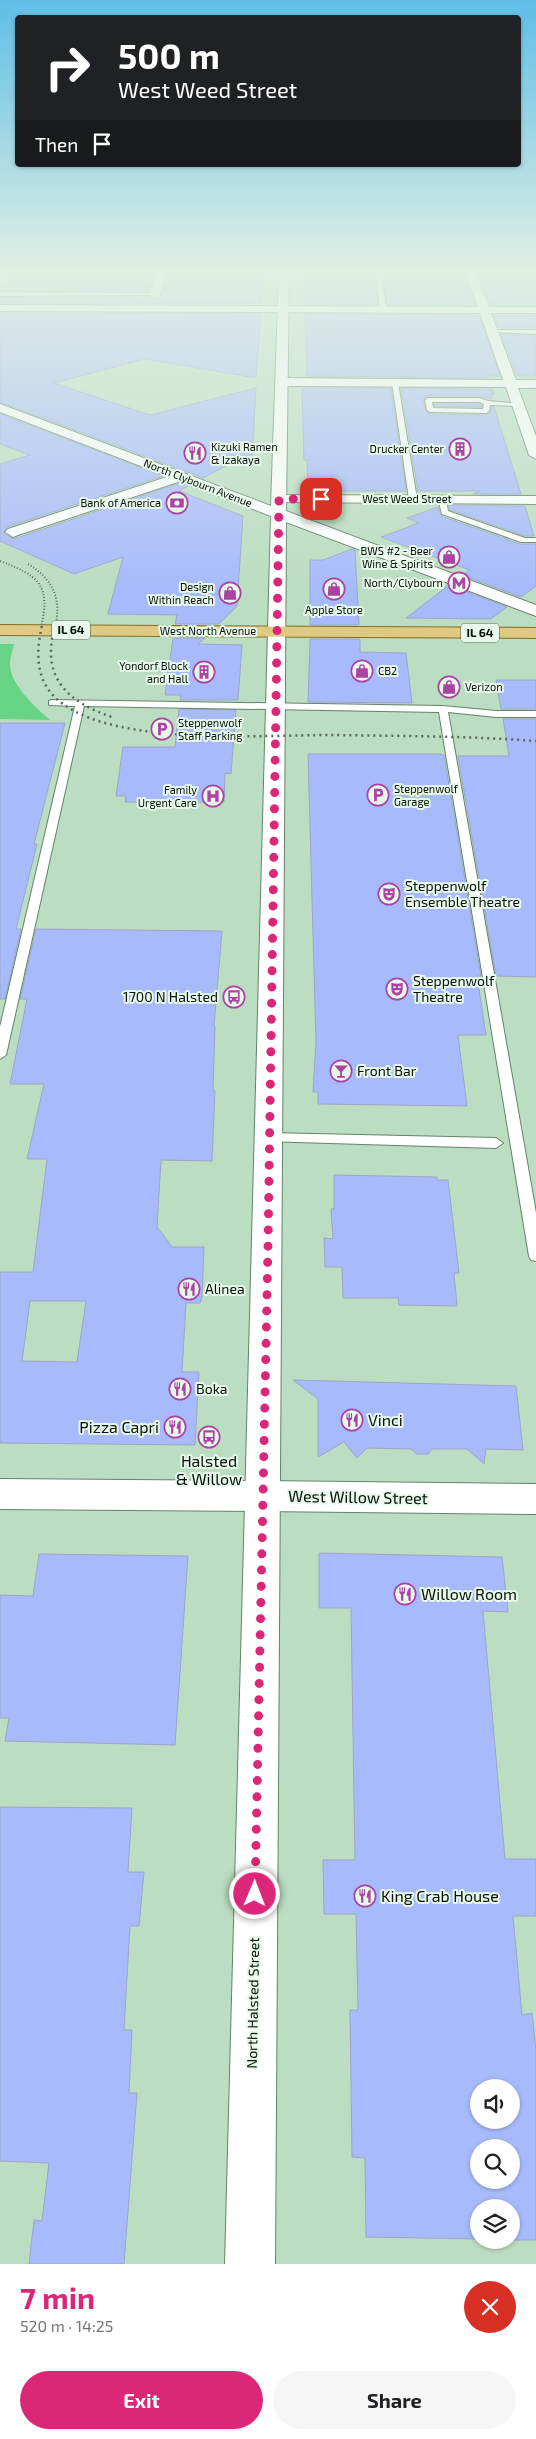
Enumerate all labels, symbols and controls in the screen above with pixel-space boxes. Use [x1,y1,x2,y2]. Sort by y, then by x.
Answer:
text: 500 m [118,34,220,76]
icon: right [35,35,100,100]
text: West Weed Street [118,76,297,102]
icon: arrive [88,130,116,158]
text: Then [35,133,78,156]
building icon: Drucker Center [448,437,472,461]
place label: Kizuki Ramen & Izakaya [211,440,278,466]
restaurant icon: Kizuki Ramen & Izakaya [183,441,207,465]
place label: Drucker Center [370,442,445,455]
street label: North Clybourn Avenue [142,456,254,509]
pin [300,478,342,520]
icon: arrive [307,485,335,513]
bank icon: Bank of America [165,491,189,515]
street label: West Weed Street [362,492,452,505]
place label: Bank of America [80,496,161,509]
place label: BWS #2 - Beer Wine & Spirits [361,544,434,570]
shop icon: BWS #2 - Beer Wine & Spirits [437,545,461,569]
metro station icon: North/Clybourn [447,571,471,595]
place label: North/Clybourn [364,576,443,589]
shop icon: Apple Store [322,577,346,601]
place label: Design Within Reach [148,580,214,606]
shop icon: Design Within Reach [218,581,242,605]
place label: Apple Store [305,603,363,616]
road number: IL 64 [52,620,90,640]
street label: West North Avenue [160,624,256,637]
road number: IL 64 [461,624,499,642]
place label: Yondorf Block and Hall [119,659,189,685]
shop icon: CB2 [350,659,374,683]
building icon: Yondorf Block and Hall [192,660,216,684]
place label: CB2 [378,664,397,677]
shop icon: Verizon [437,675,461,699]
place label: Verizon [465,680,503,693]
place label: Steppenwolf Staff Parking [178,716,243,742]
parking icon: Steppenwolf Staff Parking [150,717,174,741]
place label: Steppenwolf Garage [394,782,459,808]
place label: Family Urgent Care [138,783,197,809]
parking icon: Steppenwolf Garage [366,783,390,807]
hospital icon: Family Urgent Care [201,784,225,808]
place label: Steppenwolf Ensemble Theatre [405,877,520,910]
theatre icon: Steppenwolf Ensemble Theatre [377,882,401,906]
place label: Steppenwolf Theatre [413,972,495,1005]
theatre icon: Steppenwolf Theatre [385,977,409,1001]
bus stop icon: 1700 N Halsted [222,985,246,1009]
place label: 1700 N Halsted [123,988,218,1005]
bar icon: Front Bar [329,1059,353,1083]
place label: Front Bar [357,1062,417,1079]
restaurant icon: Alinea [177,1277,201,1301]
place label: Alinea [205,1280,245,1297]
restaurant icon: Boka [168,1377,192,1401]
place label: Boka [196,1380,227,1397]
restaurant icon: Vinci [340,1408,364,1432]
place label: Vinci [368,1410,403,1429]
restaurant icon: Pizza Capri [163,1415,187,1439]
place label: Pizza Capri [79,1417,159,1436]
bus stop icon: Halsted & Willow [197,1425,221,1449]
place label: Halsted & Willow [176,1451,242,1488]
street label: West Willow Street [288,1486,428,1507]
restaurant icon: Willow Room [393,1582,417,1606]
place label: Willow Room [421,1584,517,1603]
position arrow [228,1867,280,1919]
restaurant icon: King Crab House [353,1884,377,1908]
place label: King Crab House [381,1886,499,1905]
street label: North Halsted Street [243,1937,262,2069]
map controls [470,2079,520,2249]
button: sound [470,2079,520,2129]
button: search [470,2139,520,2189]
button: layers [470,2199,520,2249]
text: 7 min [20,2279,95,2315]
button: close [464,2281,516,2333]
text: 520 m · 14:25 [20,2316,113,2335]
button: Exit [20,2371,263,2429]
button: Share [273,2371,516,2429]

